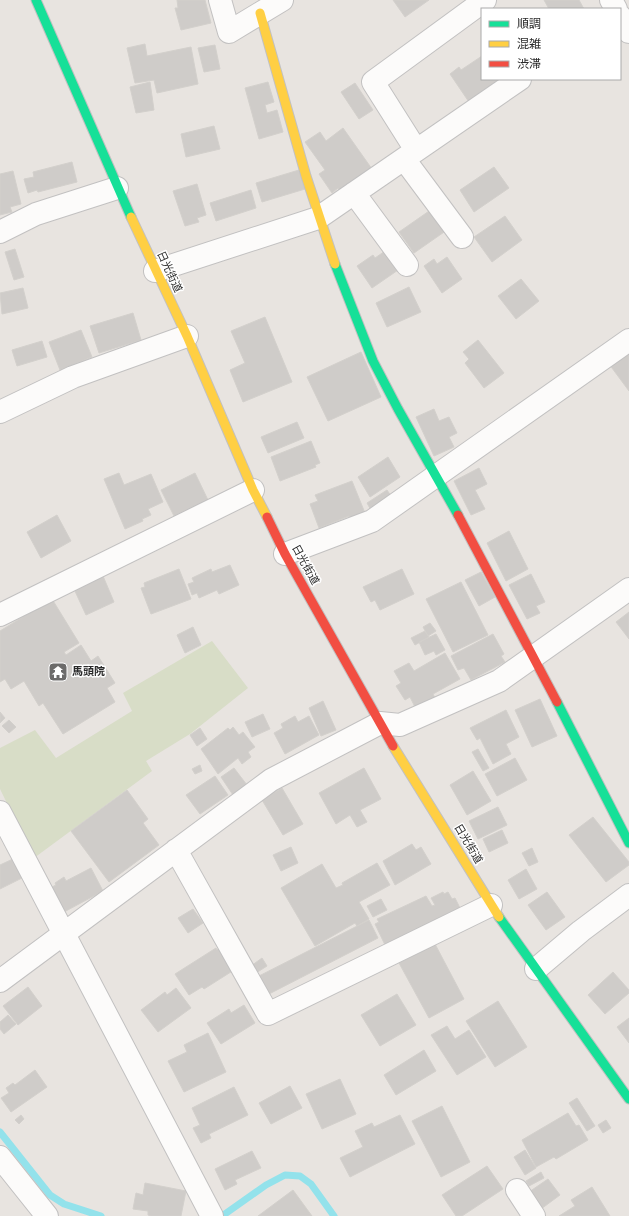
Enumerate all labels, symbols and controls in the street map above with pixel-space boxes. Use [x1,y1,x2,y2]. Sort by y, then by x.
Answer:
legend [481,8,621,80]
text: 順調 [517,17,541,33]
text: 混雑 [517,37,541,53]
text: 渋滞 [517,57,541,73]
street label: 日光街道 [153,249,185,295]
street label: 日光街道 [288,542,322,588]
temple icon: 馬頭院 [47,661,69,683]
place label: 馬頭院 [72,665,105,679]
street label: 日光街道 [451,822,485,866]

